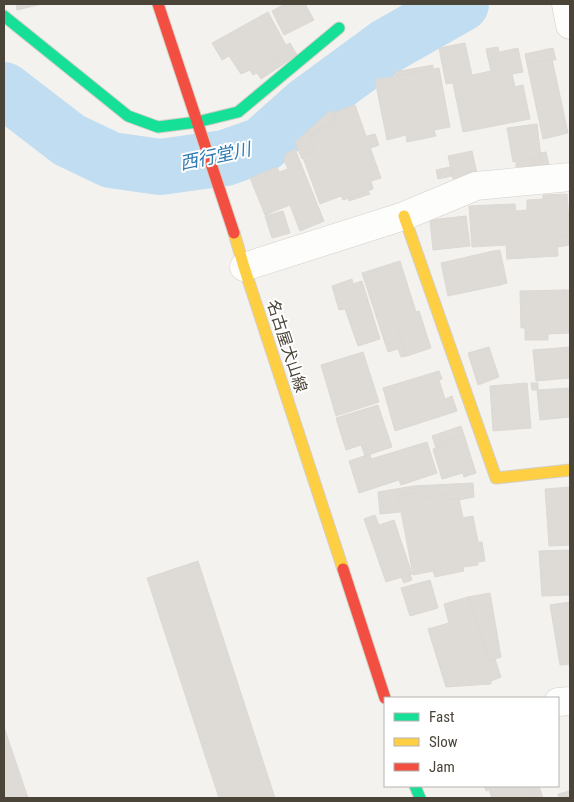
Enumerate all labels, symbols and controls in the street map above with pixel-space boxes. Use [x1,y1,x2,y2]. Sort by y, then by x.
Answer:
water label: 西行堂川 [178,138,254,174]
street label: 名古屋犬山線 [263,297,311,395]
legend [384,697,559,787]
text: Fast [429,708,454,726]
text: Slow [429,733,458,751]
text: Jam [429,758,455,776]

